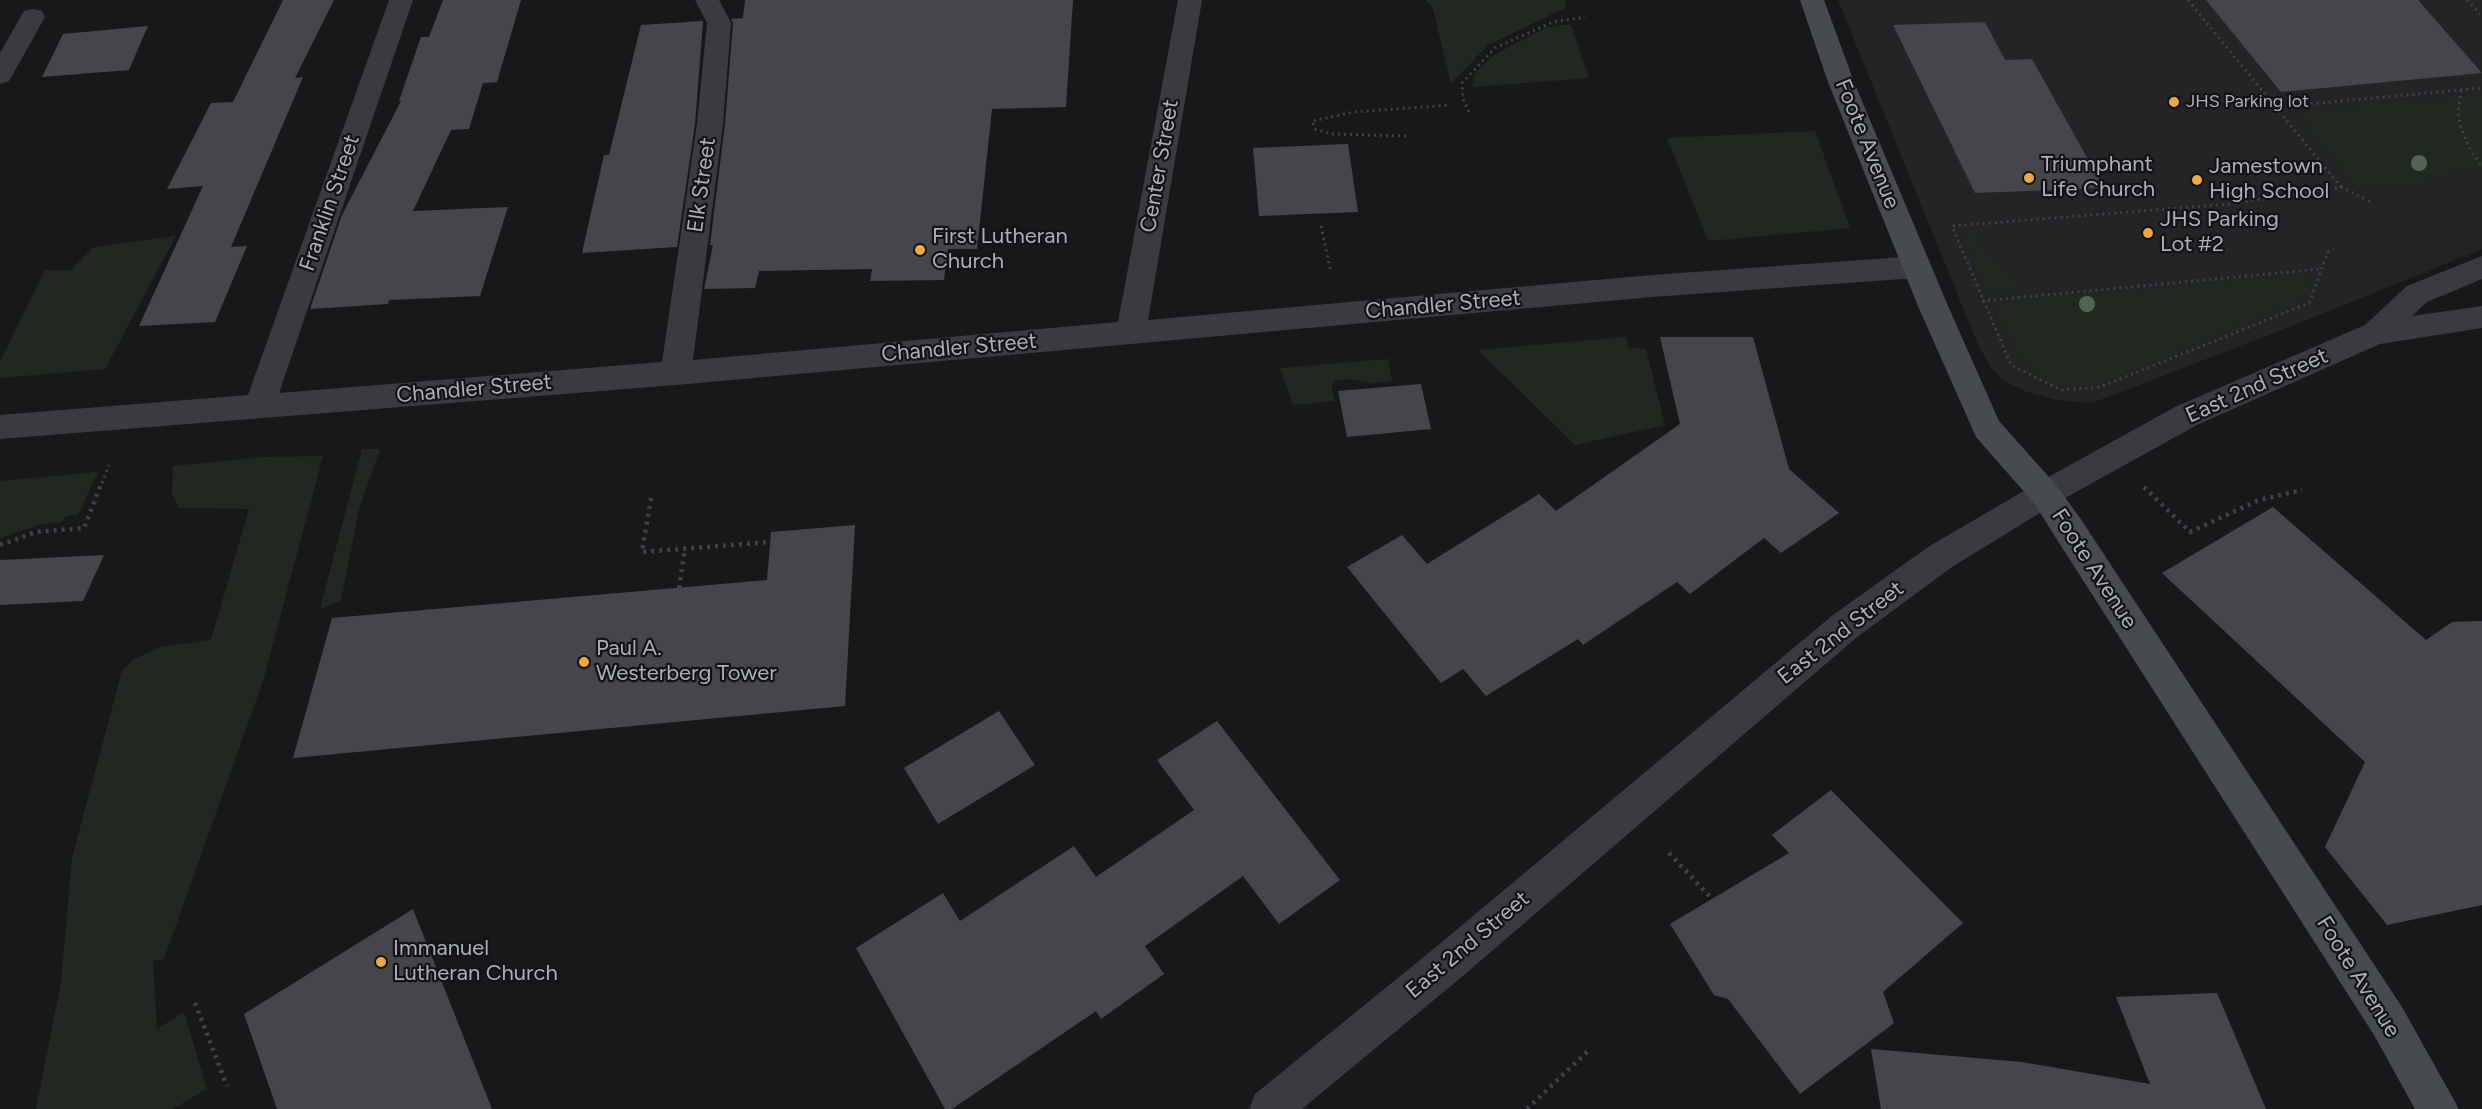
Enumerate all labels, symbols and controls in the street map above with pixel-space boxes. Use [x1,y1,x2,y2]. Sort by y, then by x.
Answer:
street label: Foote Avenue [1829,75,1905,213]
place label: JHS Parking lot [2186,91,2309,113]
marker: JHS Parking lot [2167,95,2181,109]
street label: Center Street [1135,97,1185,235]
street label: Franklin Street [294,131,366,275]
street label: Elk Street [682,136,722,234]
place label: Triumphant Life Church [2041,152,2155,204]
place label: Jamestown High School [2209,154,2329,206]
marker: Triumphant Life Church [2022,171,2036,185]
marker: Jamestown High School [2190,173,2204,187]
place label: JHS Parking Lot #2 [2160,207,2279,258]
place label: First Lutheran Church [932,224,1068,276]
marker: JHS Parking Lot #2 [2141,226,2155,240]
marker: First Lutheran Church [913,243,927,257]
street label: Chandler Street [1364,285,1522,325]
street label: Chandler Street [880,328,1038,368]
street label: East 2nd Street [2182,343,2332,429]
street label: Chandler Street [395,369,553,409]
street label: Foote Avenue [2046,504,2142,634]
street label: East 2nd Street [1773,576,1909,690]
place label: Paul A. Westerberg Tower [596,636,777,688]
marker: Paul A. Westerberg Tower [577,655,591,669]
street label: East 2nd Street [1401,886,1535,1004]
street label: Foote Avenue [2310,912,2406,1042]
place label: Immanuel Lutheran Church [393,936,558,987]
marker: Immanuel Lutheran Church [374,955,388,969]

